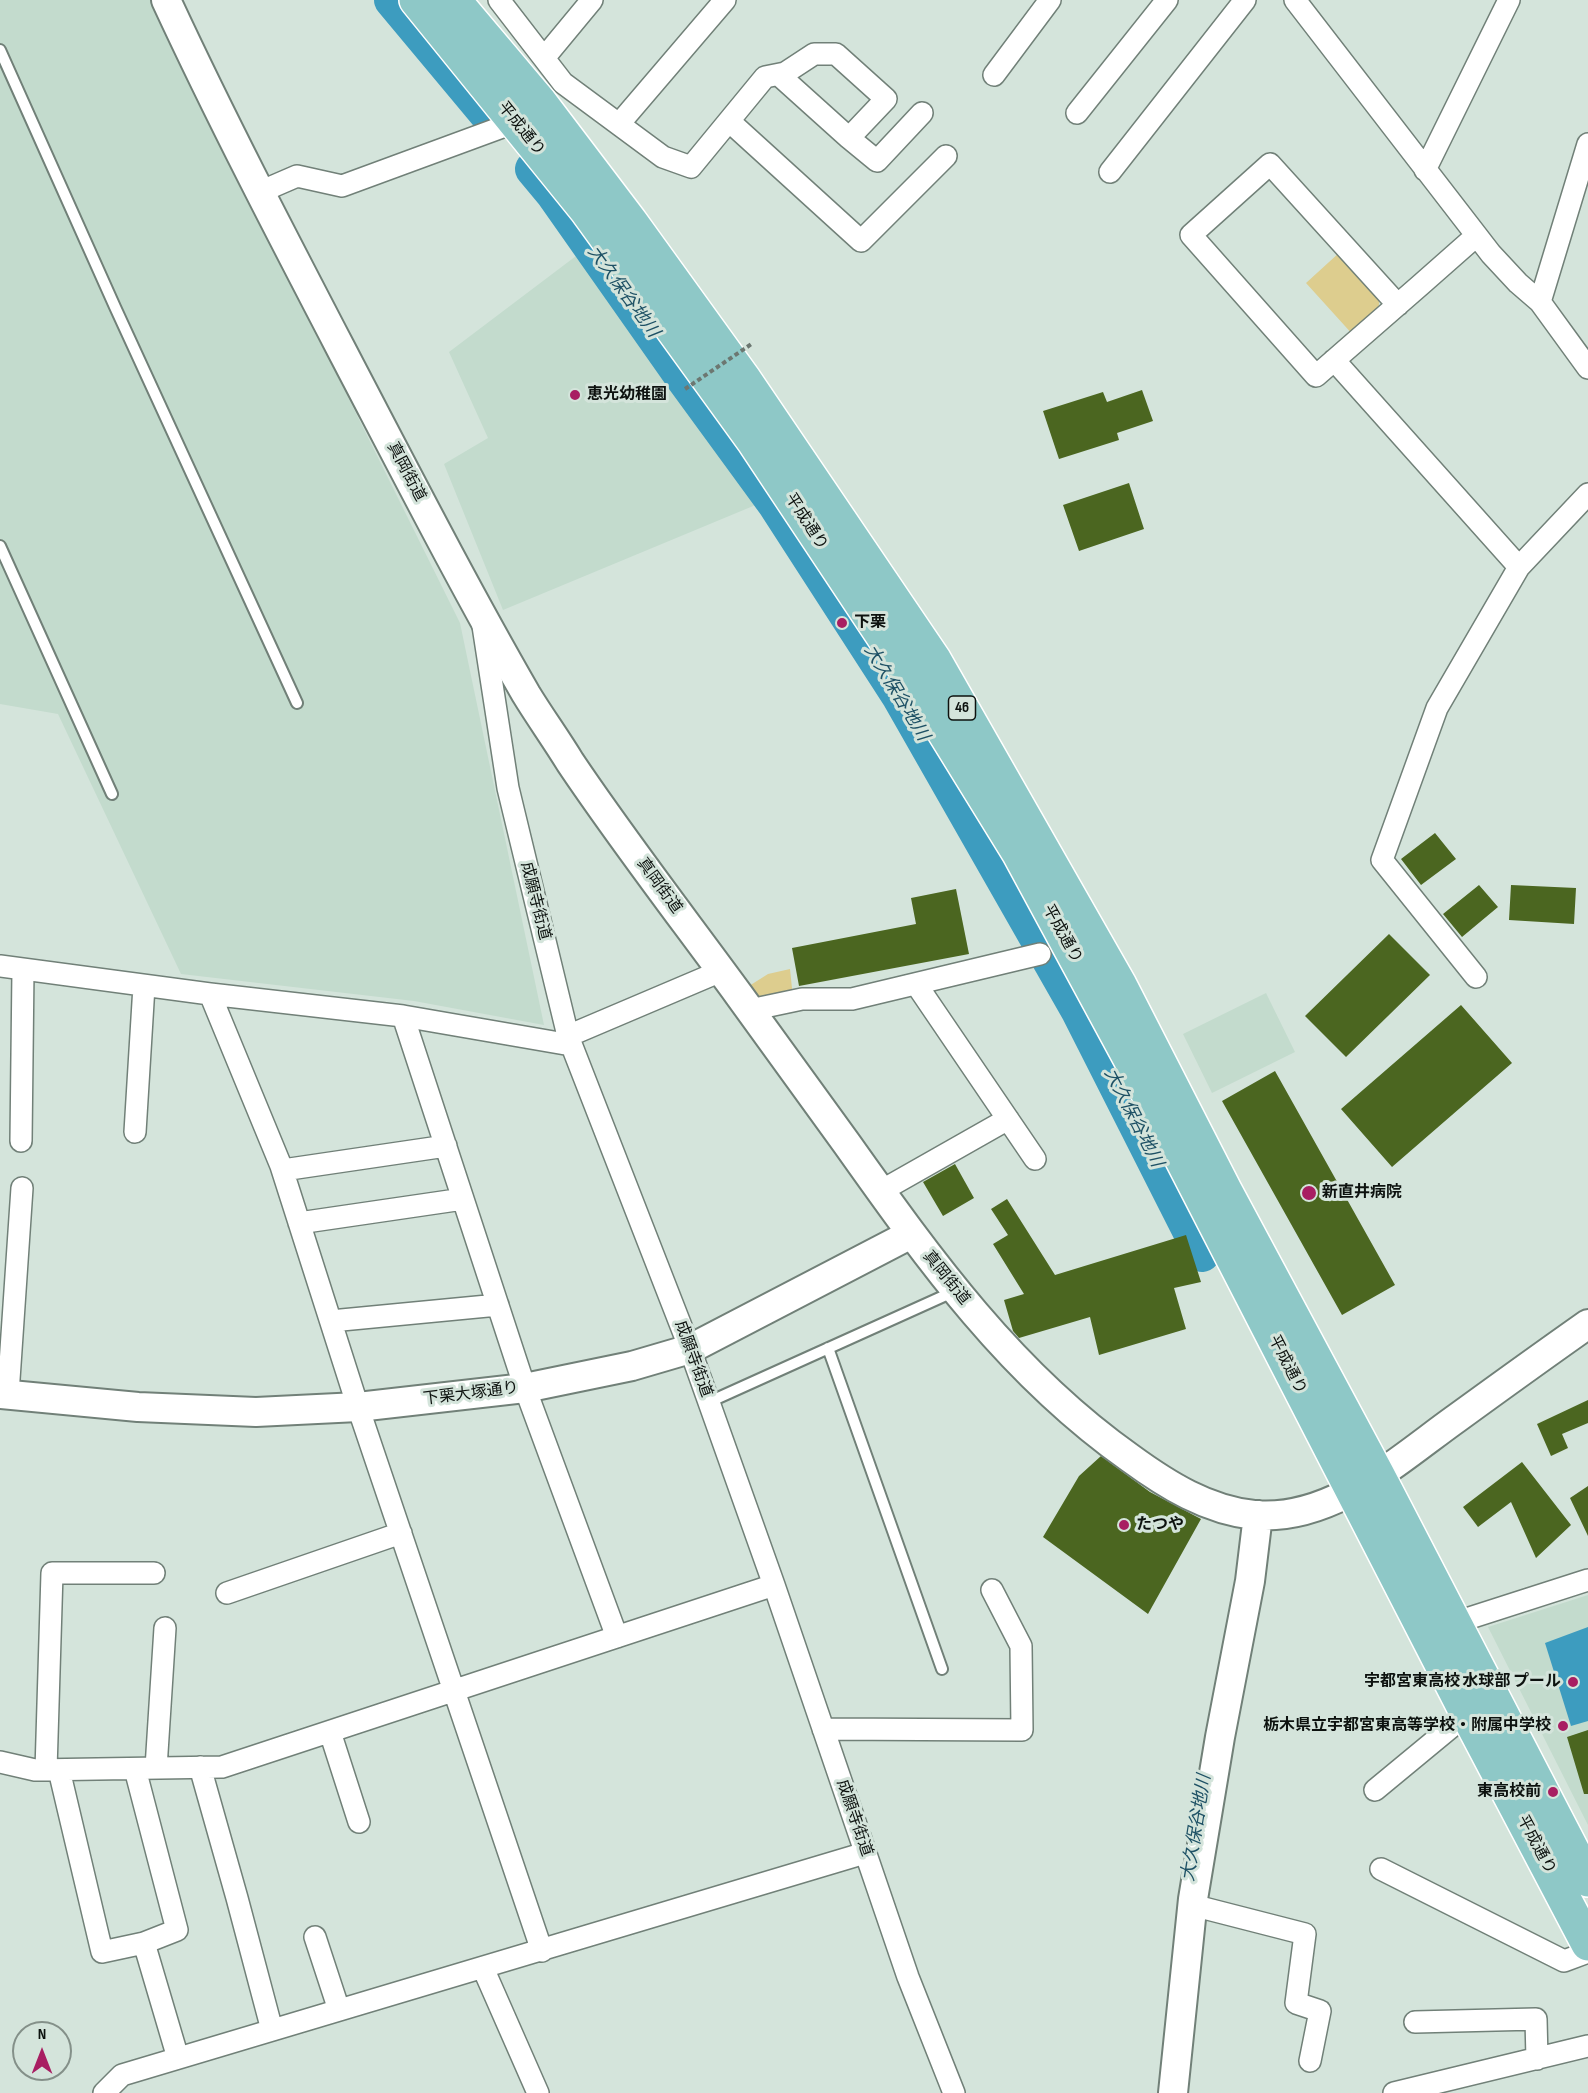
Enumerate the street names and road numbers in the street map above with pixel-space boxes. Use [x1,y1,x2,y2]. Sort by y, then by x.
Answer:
street label: 平成通り [493,98,549,160]
street label: 真岡街道 [383,439,429,505]
street label: 平成通り [781,490,831,554]
road number: 46 [948,696,976,720]
street label: 真岡街道 [632,854,686,918]
street label: 成願寺街道 [516,860,554,942]
street label: 平成通り [1038,901,1086,967]
street label: 真岡街道 [918,1247,974,1309]
street label: 成願寺街道 [670,1318,716,1400]
street label: 平成通り [1264,1332,1310,1398]
street label: 下栗大塚通り [422,1379,520,1409]
street label: 成願寺街道 [832,1777,876,1859]
street label: 平成通り [1513,1812,1559,1878]

